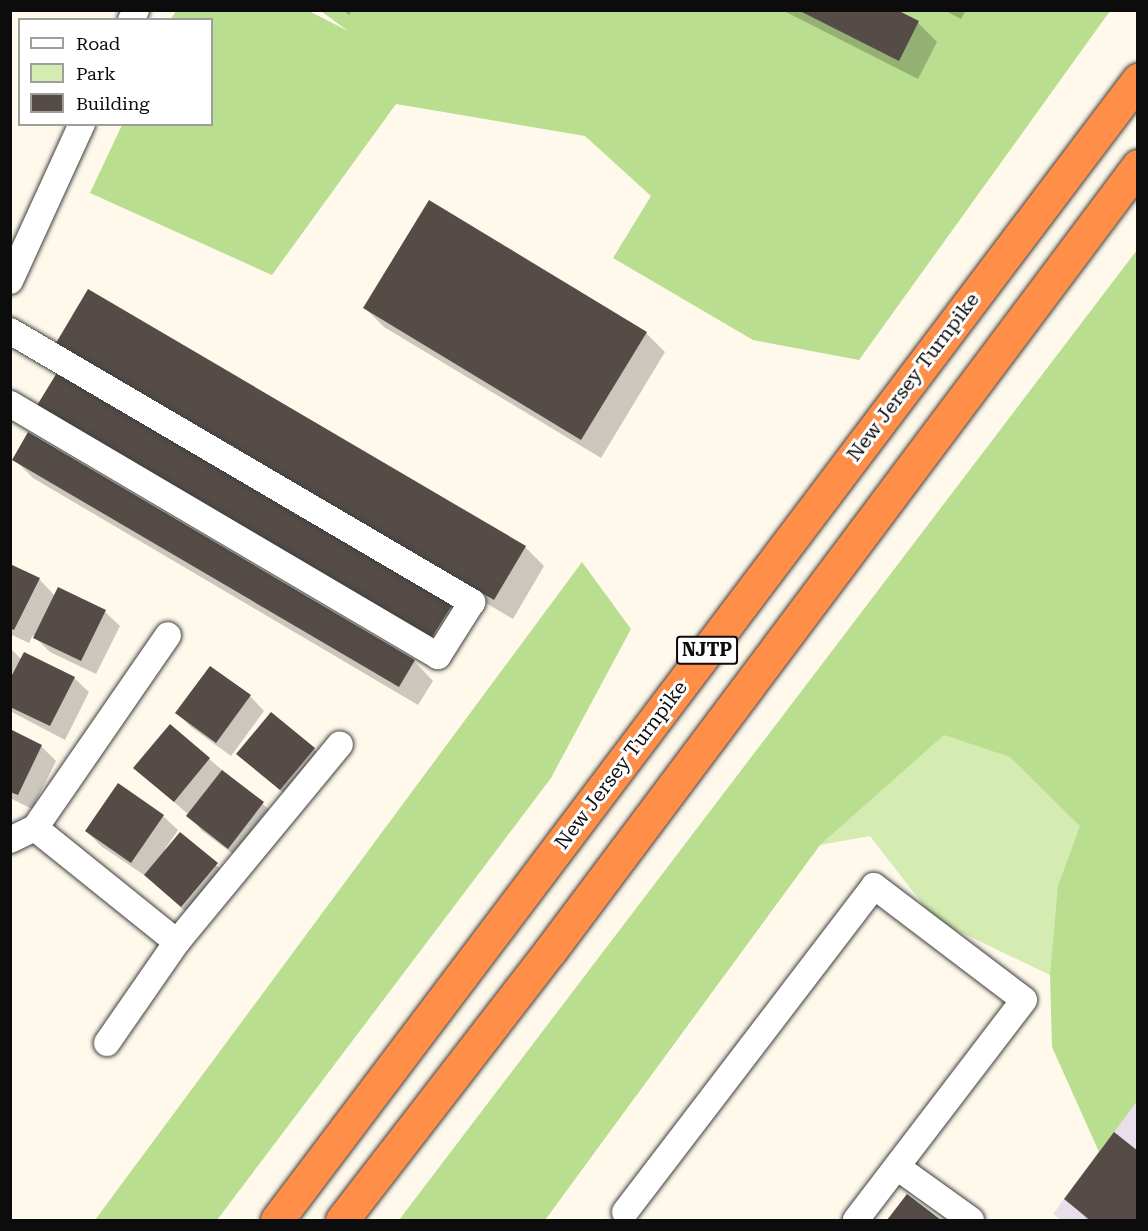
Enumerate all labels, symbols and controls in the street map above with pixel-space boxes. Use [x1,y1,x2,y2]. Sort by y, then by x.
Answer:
legend [18,18,213,126]
text: Road [76,33,120,54]
text: Park [76,63,116,84]
text: Building [76,93,150,114]
street label: New Jersey Turnpike [842,288,984,466]
road number: NJTP [676,635,738,665]
street label: New Jersey Turnpike [550,676,692,854]

